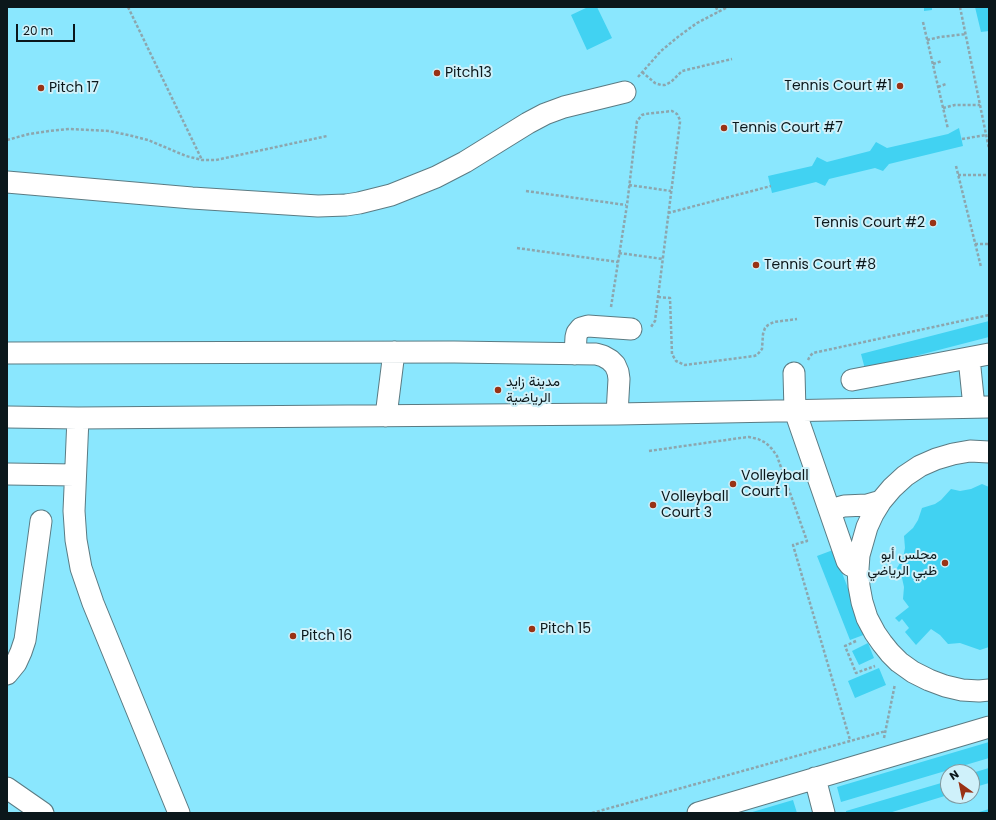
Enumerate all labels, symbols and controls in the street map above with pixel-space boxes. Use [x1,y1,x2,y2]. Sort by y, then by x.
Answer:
scale bar [18,16,77,42]
text: 20 m [23,22,53,39]
place label: Pitch13 [445,65,492,81]
marker: Pitch13 [432,68,442,78]
place label: Tennis Court #1 [784,78,892,94]
place label: Pitch 17 [49,80,99,96]
marker: Tennis Court #1 [895,81,905,91]
marker: Pitch 17 [36,83,46,93]
place label: Tennis Court #7 [732,120,843,136]
marker: Tennis Court #7 [719,123,729,133]
place label: Tennis Court #2 [814,215,925,231]
marker: Tennis Court #2 [928,218,938,228]
place label: Tennis Court #8 [764,257,876,273]
marker: Tennis Court #8 [751,260,761,270]
place label: مدينة زايد الرياضية [506,374,560,406]
marker: مدينة زايد الرياضية [493,385,503,395]
place label: Volleyball Court 1 [741,468,809,500]
marker: Volleyball Court 1 [728,479,738,489]
place label: Volleyball Court 3 [661,489,729,522]
marker: Volleyball Court 3 [648,500,658,510]
place label: مجلس أبو ظبي الرياضي [867,547,937,580]
marker: مجلس أبو ظبي الرياضي [940,558,950,568]
place label: Pitch 15 [540,621,591,637]
marker: Pitch 15 [527,624,537,634]
place label: Pitch 16 [301,628,352,644]
marker: Pitch 16 [288,631,298,641]
north arrow [940,764,980,804]
text: N [946,766,962,784]

